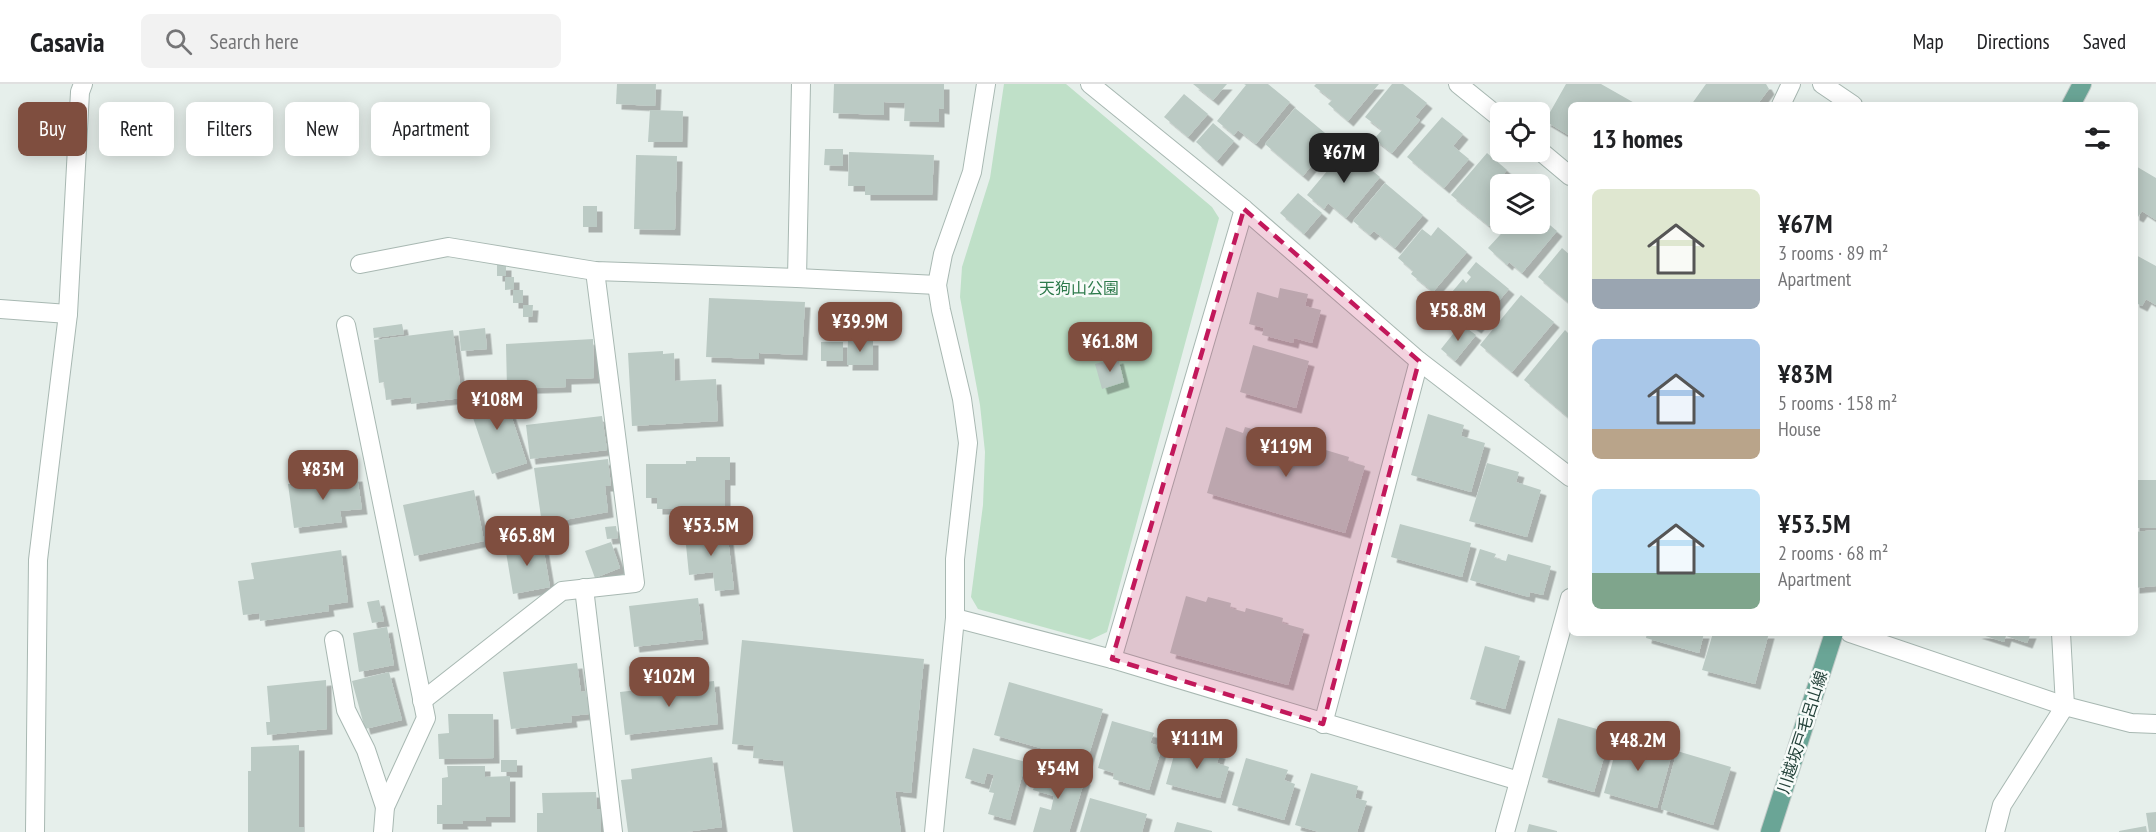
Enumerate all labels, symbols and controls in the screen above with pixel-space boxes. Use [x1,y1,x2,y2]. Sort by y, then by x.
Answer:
search box [141,14,561,68]
text: Casavia [30,23,105,60]
icon: search [162,25,195,58]
text: Search here [210,27,299,55]
text: Map [1913,28,1944,55]
text: Directions [1977,28,2050,55]
text: Saved [2083,28,2126,55]
chip: Buy [18,102,87,156]
chip: Rent [99,102,174,156]
chip: Filters [186,102,273,156]
chip: New [285,102,359,156]
chip: Apartment [371,102,490,156]
map controls [1490,102,1550,234]
button: locate [1490,102,1550,162]
text: 13 homes [1592,122,1683,155]
icon: filters [2081,122,2114,155]
pin: ¥67M [1308,133,1380,184]
text: ¥67M [1323,139,1365,165]
button: layers [1490,174,1550,234]
text: ¥67M [1778,207,1833,240]
icon: home [1640,213,1712,285]
text: 3 rooms · 89 m² [1778,240,1888,266]
text: Apartment [1778,266,1851,292]
park label: 天狗山公園 [1039,278,1119,298]
pin: ¥58.8M [1409,291,1507,342]
text: ¥58.8M [1430,297,1486,323]
pin: ¥39.9M [811,302,909,353]
text: ¥39.9M [832,308,888,334]
pin: ¥61.8M [1061,322,1159,373]
text: ¥61.8M [1082,328,1138,354]
text: ¥83M [1778,357,1833,390]
icon: home [1640,363,1712,435]
pin: ¥108M [455,380,539,431]
text: ¥108M [471,386,523,412]
text: 5 rooms · 158 m² [1778,390,1897,416]
text: House [1778,416,1821,442]
pin: ¥119M [1244,427,1328,478]
text: ¥119M [1260,433,1312,459]
pin: ¥83M [287,450,359,501]
text: ¥83M [302,456,344,482]
pin: ¥53.5M [662,506,760,557]
text: ¥53.5M [1778,507,1851,540]
text: ¥53.5M [683,512,739,538]
icon: home [1640,513,1712,585]
pin: ¥65.8M [478,516,576,567]
text: ¥65.8M [499,522,555,548]
text: 2 rooms · 68 m² [1778,540,1888,566]
text: Apartment [1778,566,1851,592]
pin: ¥102M [627,657,711,708]
text: ¥102M [643,663,695,689]
street label: 川越坂戸毛呂山線 [1773,668,1831,796]
pin: ¥111M [1155,719,1239,770]
pin: ¥48.2M [1589,721,1687,772]
text: ¥111M [1171,725,1223,751]
text: ¥48.2M [1610,727,1666,753]
pin: ¥54M [1022,749,1094,800]
text: ¥54M [1037,755,1079,781]

